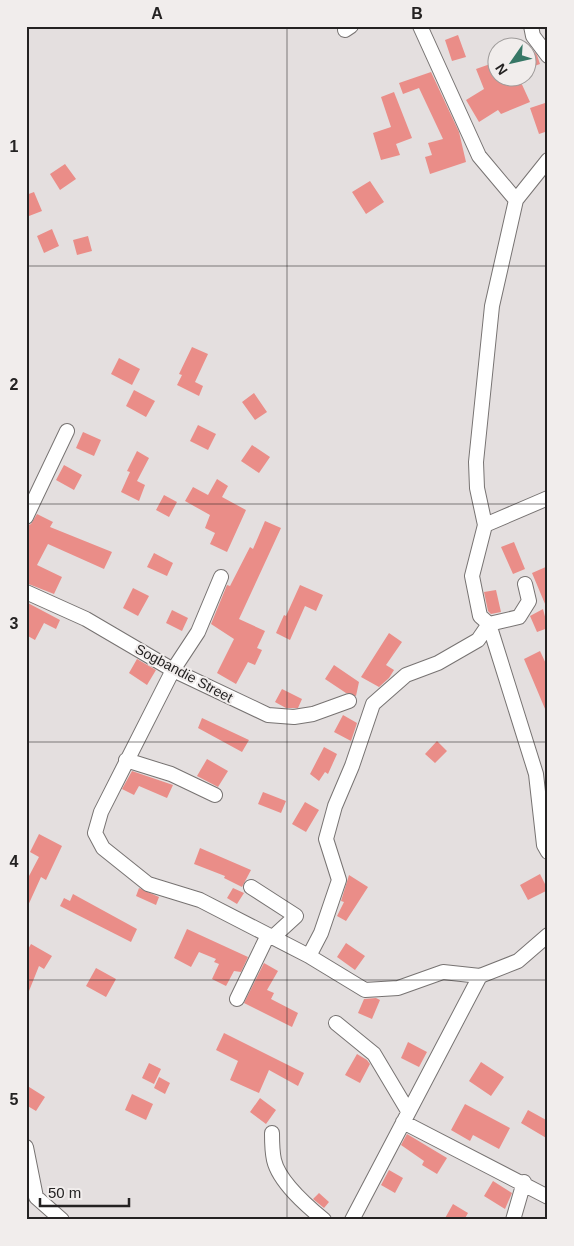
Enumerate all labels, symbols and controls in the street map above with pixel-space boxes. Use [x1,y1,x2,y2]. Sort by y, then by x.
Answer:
text: A [151,5,163,22]
text: B [411,5,423,22]
north arrow [486,38,536,88]
text: N [492,61,511,78]
text: 1 [10,138,19,155]
text: 2 [10,376,19,393]
text: 3 [10,615,19,632]
street label: Sogbandie Street [132,641,236,706]
text: 4 [10,853,19,870]
text: 5 [10,1091,19,1108]
scale bar [40,1176,129,1208]
text: 50 m [48,1184,81,1201]

